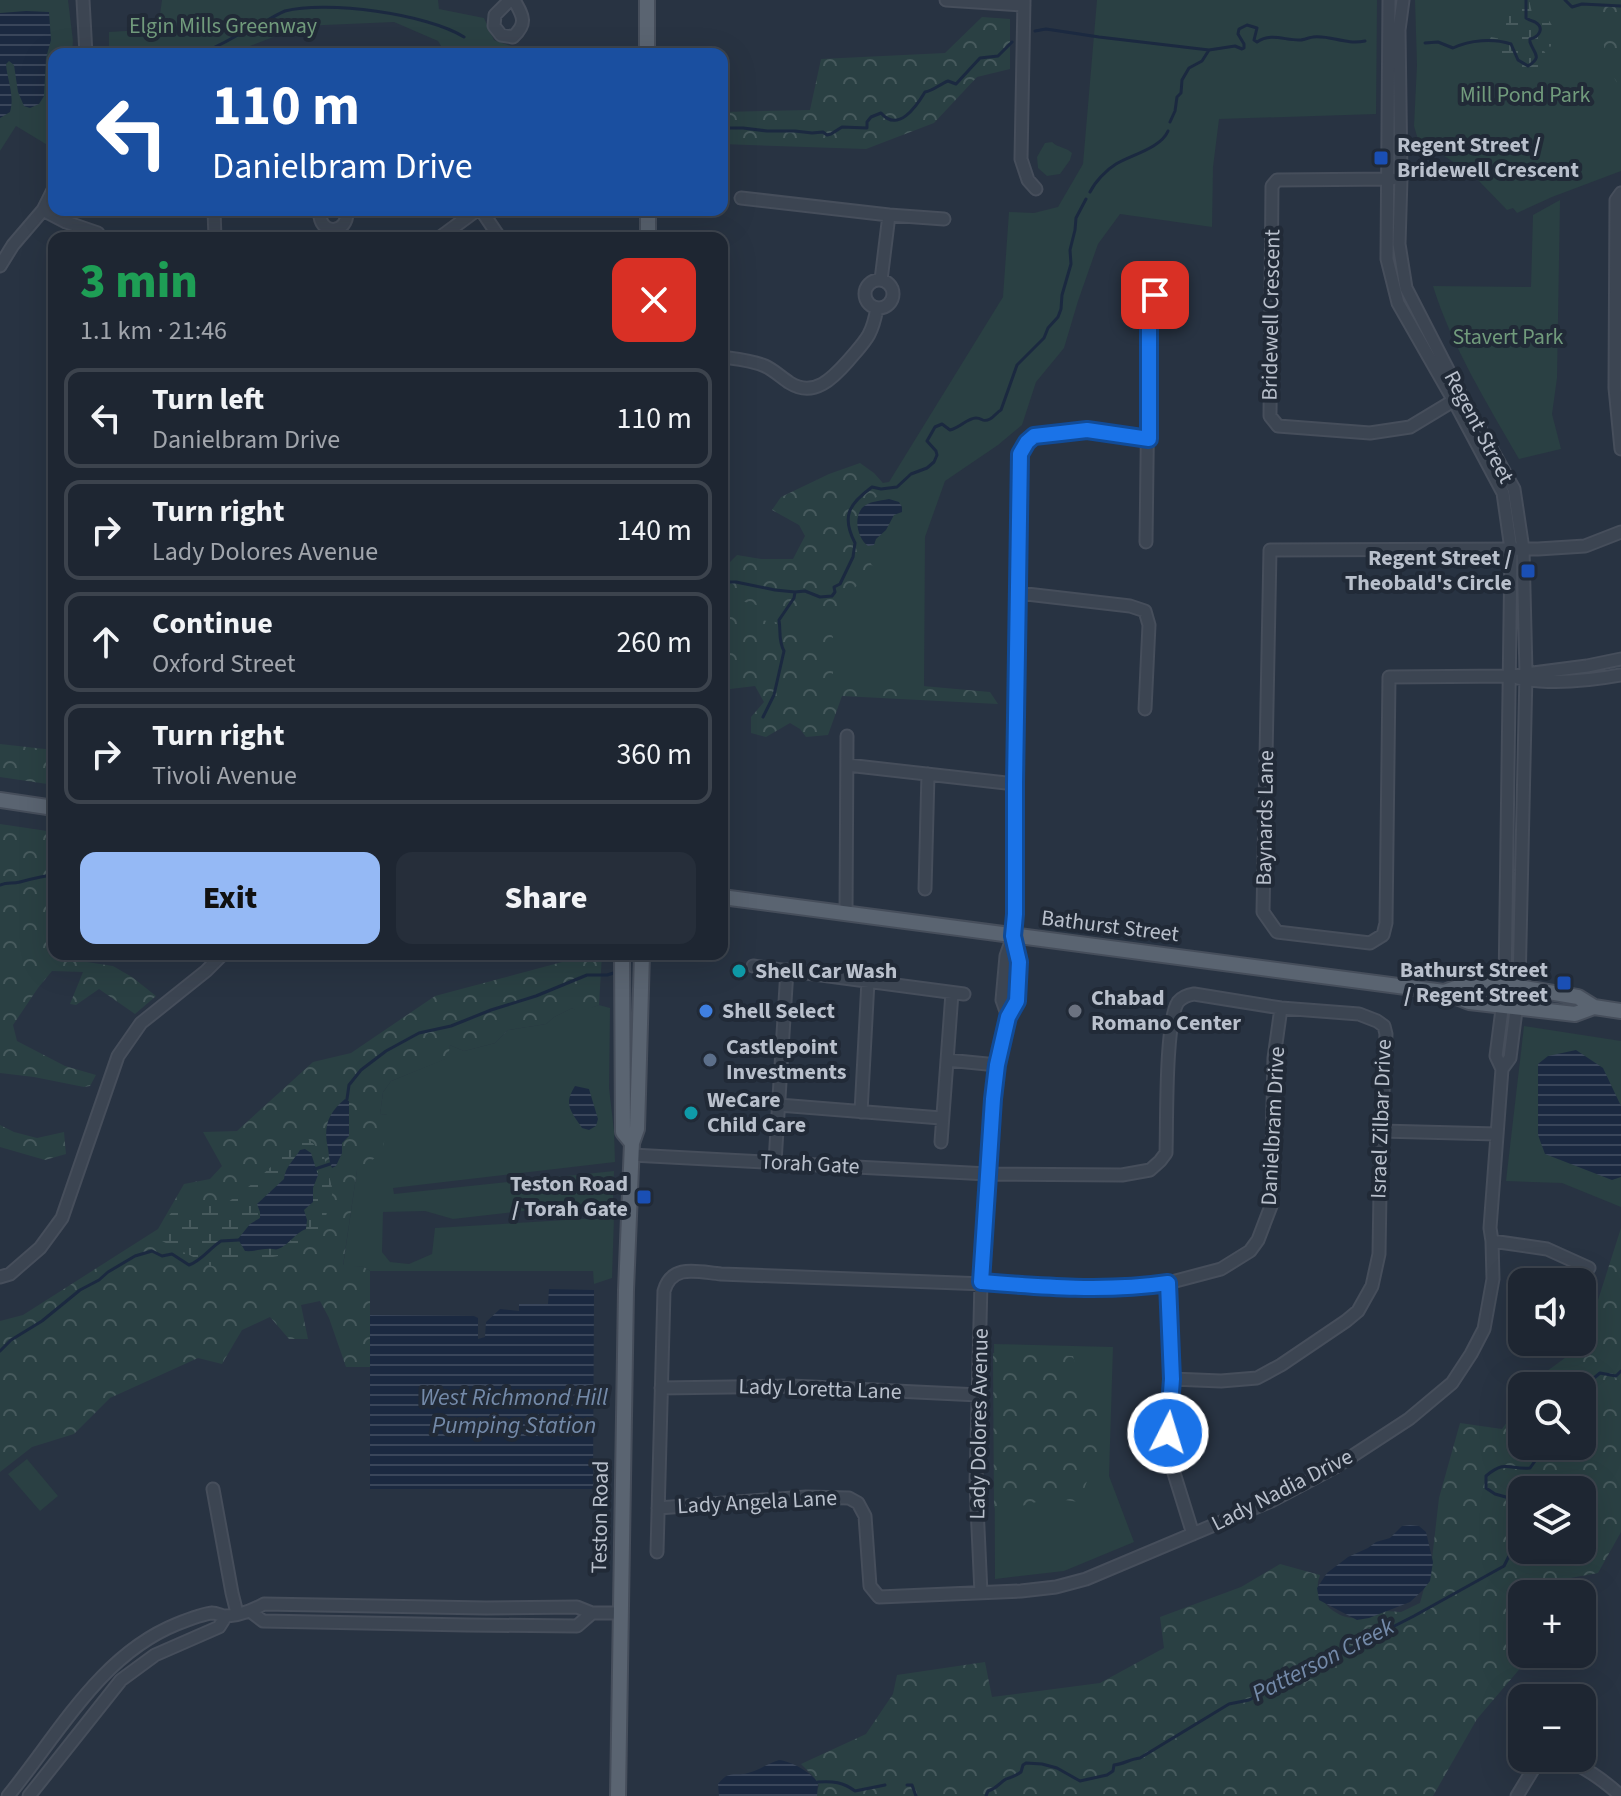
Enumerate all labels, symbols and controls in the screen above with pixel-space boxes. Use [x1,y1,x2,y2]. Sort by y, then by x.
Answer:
park label: Elgin Mills Greenway [129,10,318,42]
text: 110 m [212,67,360,146]
park label: Mill Pond Park [1460,79,1590,111]
icon: left [80,80,184,184]
place label: Regent Street / Bridewell Crescent [1397,129,1579,186]
text: Danielbram Drive [212,141,473,192]
marker: Regent Street / Bridewell Crescent [1372,149,1390,167]
street label: Bridewell Crescent [1254,228,1289,401]
text: 3 min [80,248,198,316]
button: close [612,258,696,342]
pin [1121,261,1189,329]
icon: arrive [1133,273,1177,317]
text: 1.1 km · 21:46 [80,312,227,349]
park label: Stavert Park [1453,321,1564,353]
street label: Regent Street [1436,365,1522,490]
text: Turn left [152,378,264,421]
icon: left [84,396,128,440]
text: 110 m [616,397,692,440]
text: Danielbram Drive [152,421,340,458]
text: Turn right [152,490,284,533]
icon: right [84,508,128,552]
text: 140 m [616,509,692,552]
text: Lady Dolores Avenue [152,533,378,570]
place label: Regent Street / Theobald's Circle [1345,542,1512,599]
marker: Regent Street / Theobald's Circle [1519,562,1537,580]
text: Continue [152,602,273,645]
icon: ahead [84,620,128,664]
text: 260 m [616,621,692,664]
text: Oxford Street [152,645,295,682]
text: Turn right [152,714,284,757]
icon: right [84,732,128,776]
text: 360 m [616,733,692,776]
street label: Baynards Lane [1248,750,1282,886]
text: Tivoli Avenue [152,757,297,794]
button: Exit [80,852,380,944]
button: Share [396,852,696,944]
street label: Bathurst Street [1039,902,1181,950]
place label: Bathurst Street / Regent Street [1400,954,1549,1011]
place label: Shell Car Wash [755,955,897,987]
marker: Shell Car Wash [730,962,748,980]
marker: Bathurst Street / Regent Street [1555,974,1573,992]
place label: Chabad Romano Center [1091,982,1241,1039]
place label: Shell Select [722,995,836,1027]
marker: Shell Select [697,1002,715,1020]
marker: Chabad Romano Center [1066,1002,1084,1020]
place label: Castlepoint Investments [726,1031,847,1088]
street label: Israel Zilbar Drive [1362,1039,1400,1199]
street label: Danielbram Drive [1253,1046,1293,1206]
marker: Castlepoint Investments [701,1051,719,1069]
place label: WeCare Child Care [707,1084,806,1141]
marker: WeCare Child Care [682,1104,700,1122]
street label: Torah Gate [760,1145,860,1183]
place label: Teston Road / Torah Gate [510,1168,628,1225]
marker: Teston Road / Torah Gate [635,1188,653,1206]
map controls [1508,1268,1596,1772]
button: sound [1508,1268,1596,1356]
street label: Lady Dolores Avenue [961,1328,997,1520]
street label: Lady Loretta Lane [738,1370,902,1408]
button: search [1508,1372,1596,1460]
water label: West Richmond Hill Pumping Station [420,1380,608,1443]
position arrow [1126,1391,1210,1475]
street label: Lady Nadia Drive [1206,1441,1358,1539]
street label: Teston Road [583,1460,617,1574]
button: layers [1508,1476,1596,1564]
street label: Lady Angela Lane [676,1482,838,1522]
button: + [1508,1580,1596,1668]
water label: Patterson Creek [1246,1609,1401,1711]
button: − [1508,1684,1596,1772]

